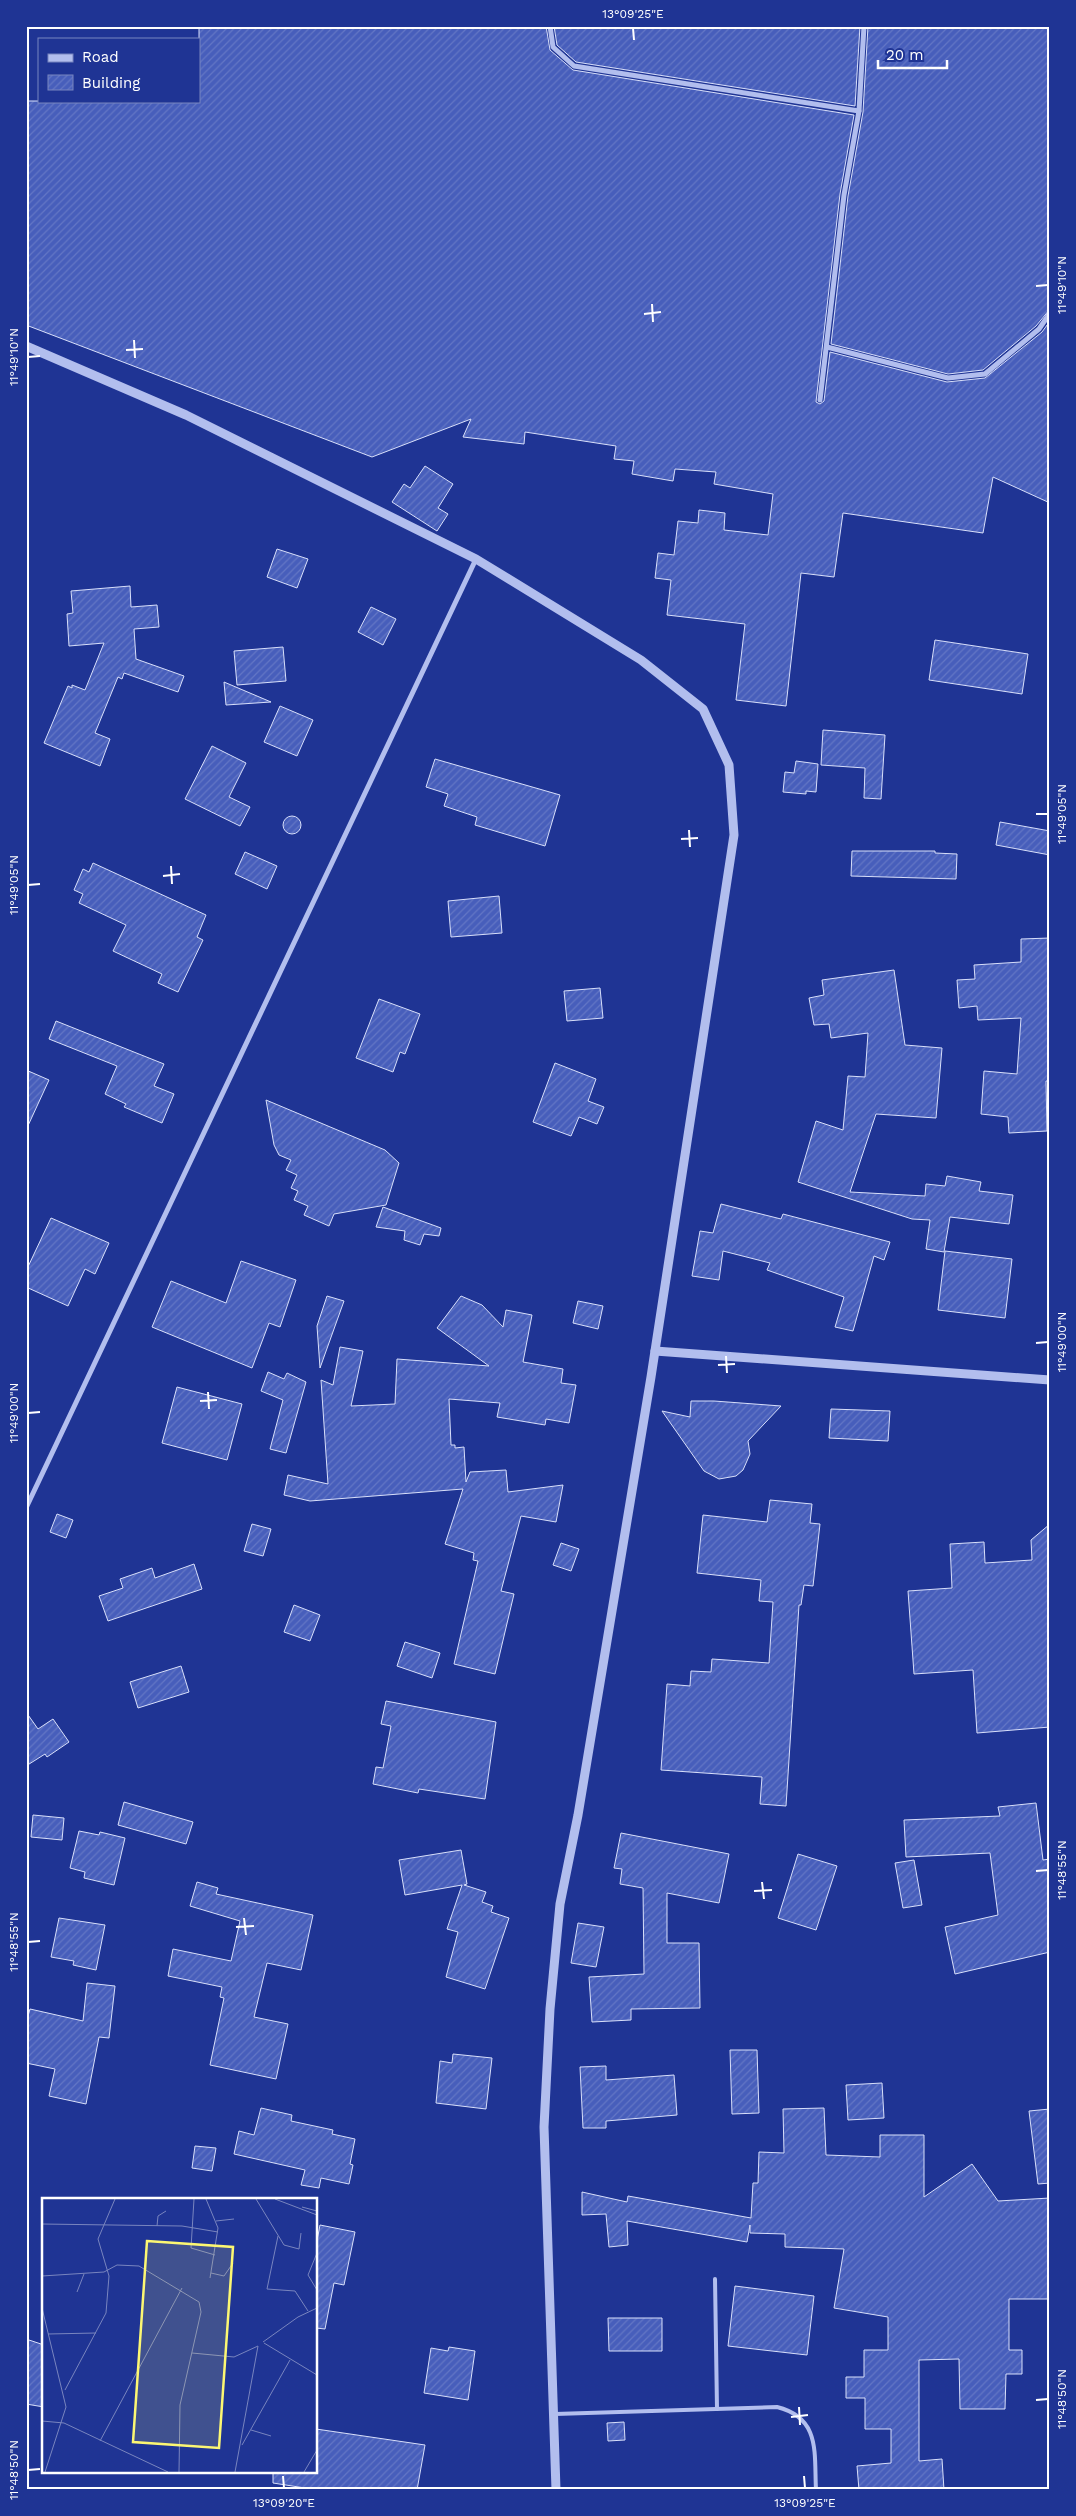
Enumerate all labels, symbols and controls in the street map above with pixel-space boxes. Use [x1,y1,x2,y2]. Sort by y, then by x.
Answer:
text: 13°09'25"E [602,7,664,21]
legend [38,38,200,102]
scale bar [878,38,947,70]
text: 20 m [886,46,924,64]
text: Road [82,48,119,66]
text: Building [82,74,140,92]
text: 11°49'10"N [1055,256,1069,314]
text: 11°49'10"N [7,328,21,386]
text: 11°49'05"N [1055,784,1069,844]
text: 11°49'05"N [7,855,21,915]
text: 11°49'00"N [1055,1312,1069,1372]
text: 11°49'00"N [7,1383,21,1443]
text: 11°48'55"N [1055,1840,1069,1900]
text: 11°48'55"N [7,1912,21,1972]
inset map [42,2198,318,2474]
text: 11°48'50"N [1055,2369,1069,2429]
text: 11°48'50"N [7,2440,21,2500]
text: 13°09'20"E [253,2496,315,2510]
text: 13°09'25"E [774,2496,836,2510]

